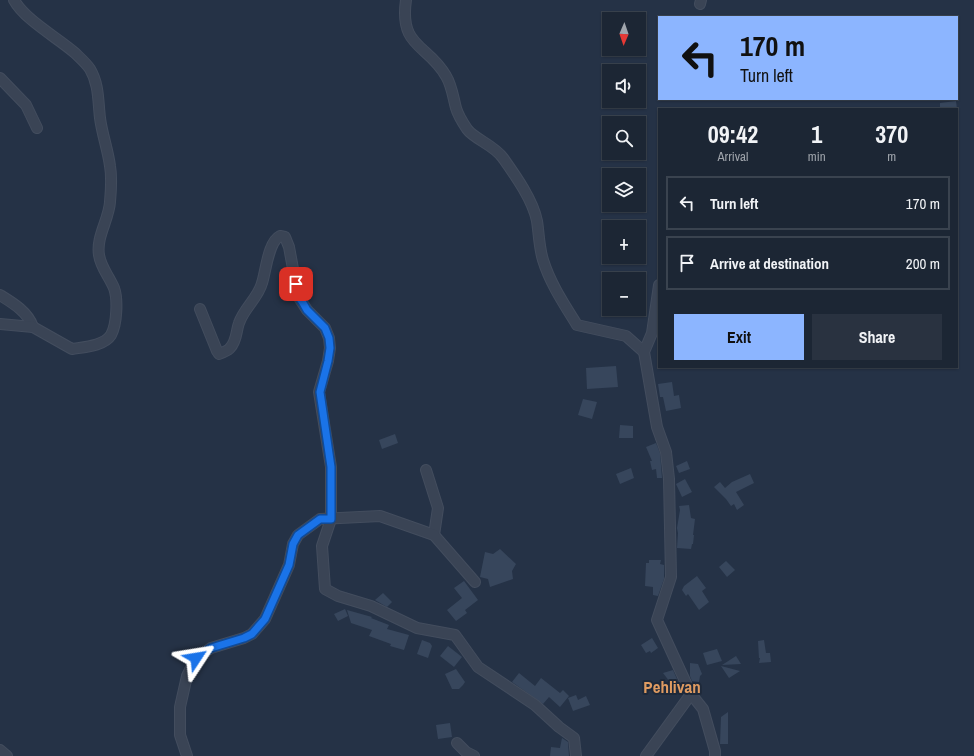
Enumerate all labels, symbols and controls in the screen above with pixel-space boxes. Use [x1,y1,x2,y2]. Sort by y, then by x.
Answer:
north arrow [602,12,646,56]
map controls [602,12,646,316]
text: 170 m [740,27,805,65]
icon: left [674,32,726,84]
text: Turn left [740,63,793,88]
button: sound [602,64,646,108]
button: search [602,116,646,160]
text: 09:42 [708,118,758,150]
text: 1 [811,118,822,150]
text: 370 [875,118,908,150]
text: Arrival [718,148,748,165]
text: min [808,148,826,165]
text: m [887,148,896,165]
button: layers [602,168,646,212]
icon: left [676,192,698,214]
text: Turn left [710,193,758,214]
text: 170 m [906,193,940,214]
button: + [602,220,646,264]
icon: arrive [676,252,698,274]
text: Arrive at destination [710,253,829,274]
text: 200 m [906,253,940,274]
pin [279,267,313,301]
button: − [602,272,646,316]
icon: arrive [285,273,307,295]
button: Exit [674,314,804,360]
button: Share [812,314,942,360]
position arrow [175,637,217,679]
district label: Pehlivan [643,675,701,698]

